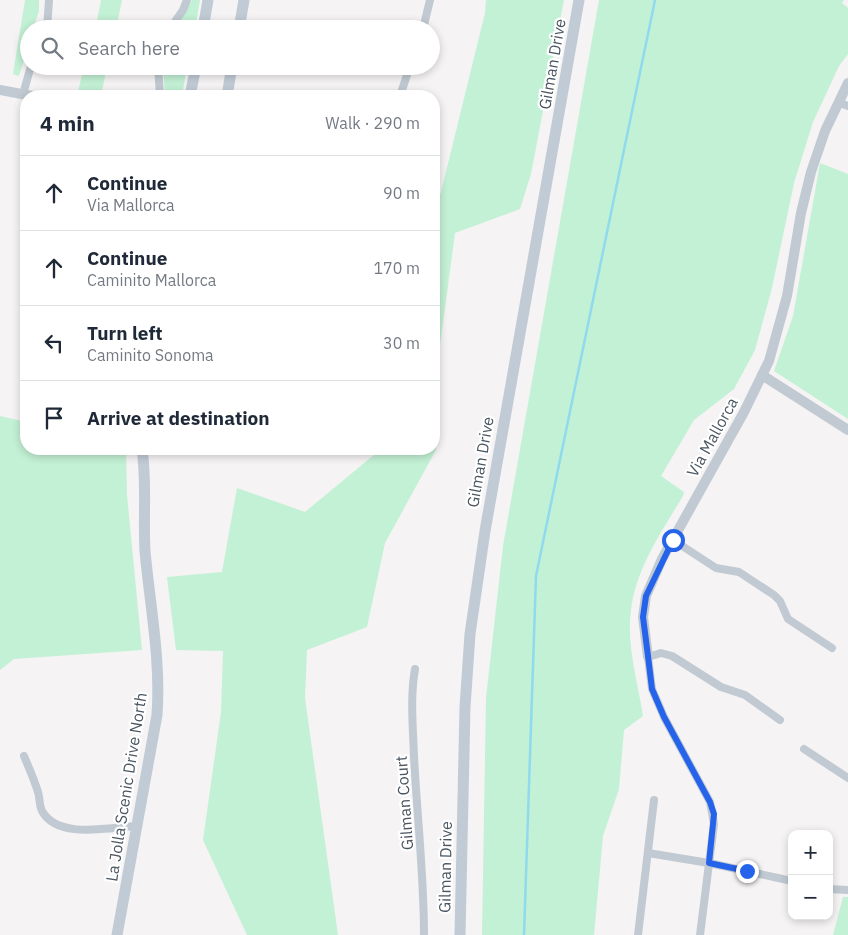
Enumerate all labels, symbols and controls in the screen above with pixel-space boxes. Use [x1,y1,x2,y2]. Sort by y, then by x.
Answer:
street label: Gilman Drive [534,17,570,111]
search box [20,20,440,75]
icon: search [38,34,66,62]
text: Search here [78,36,180,60]
text: 4 min [40,109,95,137]
text: Walk · 290 m [325,113,420,133]
text: Continue [87,171,167,195]
icon: ahead [40,179,68,207]
text: 90 m [383,183,420,203]
text: Via Mallorca [87,195,175,215]
text: Continue [87,246,167,270]
icon: ahead [40,254,68,282]
text: 170 m [373,258,420,278]
text: Caminito Mallorca [87,270,216,290]
text: Turn left [87,321,163,345]
icon: left [40,329,68,357]
text: 30 m [383,333,420,353]
text: Caminito Sonoma [87,345,214,365]
street label: Via Mallorca [682,393,742,480]
icon: arrive [40,404,68,432]
text: Arrive at destination [87,406,270,430]
street label: Gilman Drive [462,415,498,509]
route start [662,529,685,552]
street label: La Jolla Scenic Drive North [101,691,151,883]
street label: Gilman Court [391,755,417,851]
street label: Gilman Drive [434,821,456,913]
map controls [788,830,833,920]
button: + [788,830,833,875]
route end [736,860,759,883]
button: − [788,875,833,920]

